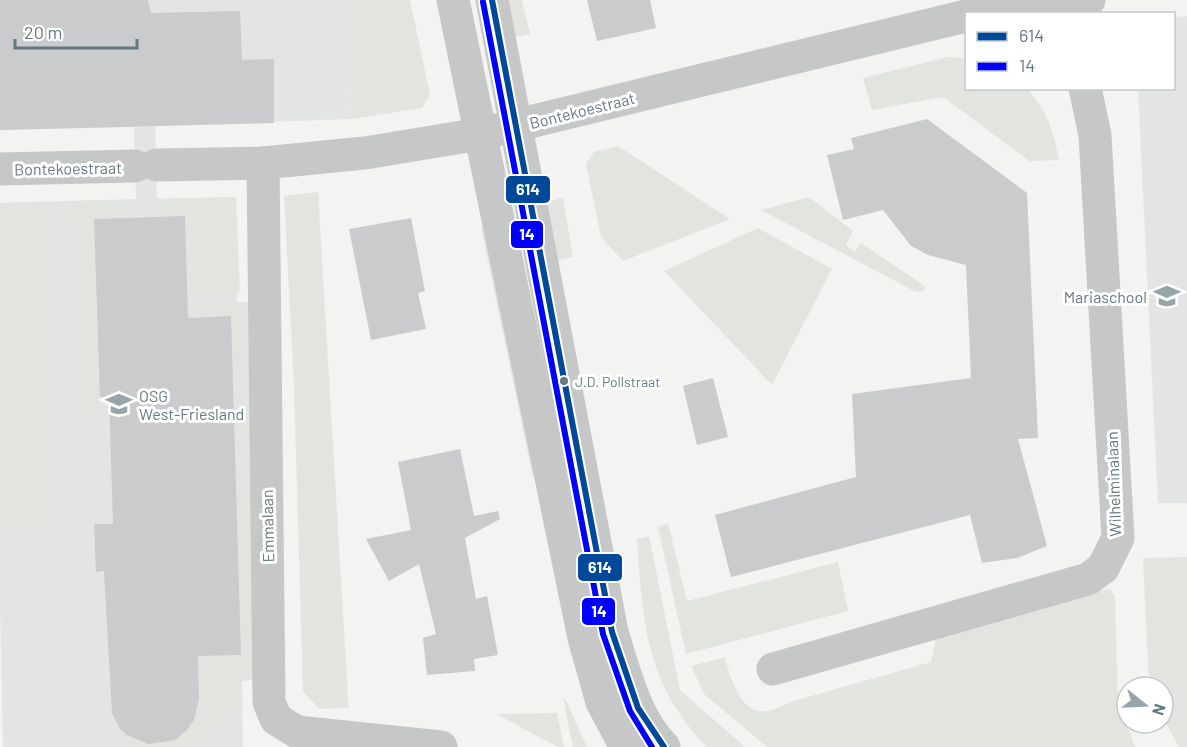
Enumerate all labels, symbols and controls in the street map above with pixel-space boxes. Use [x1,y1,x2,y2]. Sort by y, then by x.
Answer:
scale bar [15,12,136,50]
legend [965,12,1175,90]
text: 20 m [24,21,62,43]
text: 614 [1019,24,1044,46]
text: 14 [1019,54,1035,76]
street label: Bontekoestraat [527,88,637,132]
street label: Bontekoestraat [14,158,122,178]
line badge: 614 [505,175,551,204]
text: 614 [516,179,540,198]
line badge: 14 [510,220,544,249]
text: 14 [519,224,535,243]
school or university icon: Mariaschool [1152,281,1182,311]
place label: Mariaschool [1064,287,1147,306]
place label: J.D. Pollstraat [575,373,660,390]
marker: J.D. Pollstraat [558,375,570,387]
place label: OSG West-Friesland [139,386,244,423]
school or university icon: OSG West-Friesland [104,389,134,419]
street label: Wilhelminalaan [1102,431,1124,537]
street label: Emmalaan [257,489,277,563]
line badge: 614 [577,553,623,582]
text: 614 [588,557,612,576]
line badge: 14 [581,597,616,626]
text: 14 [591,601,607,620]
north arrow [1115,675,1175,735]
text: N [1149,702,1170,718]

